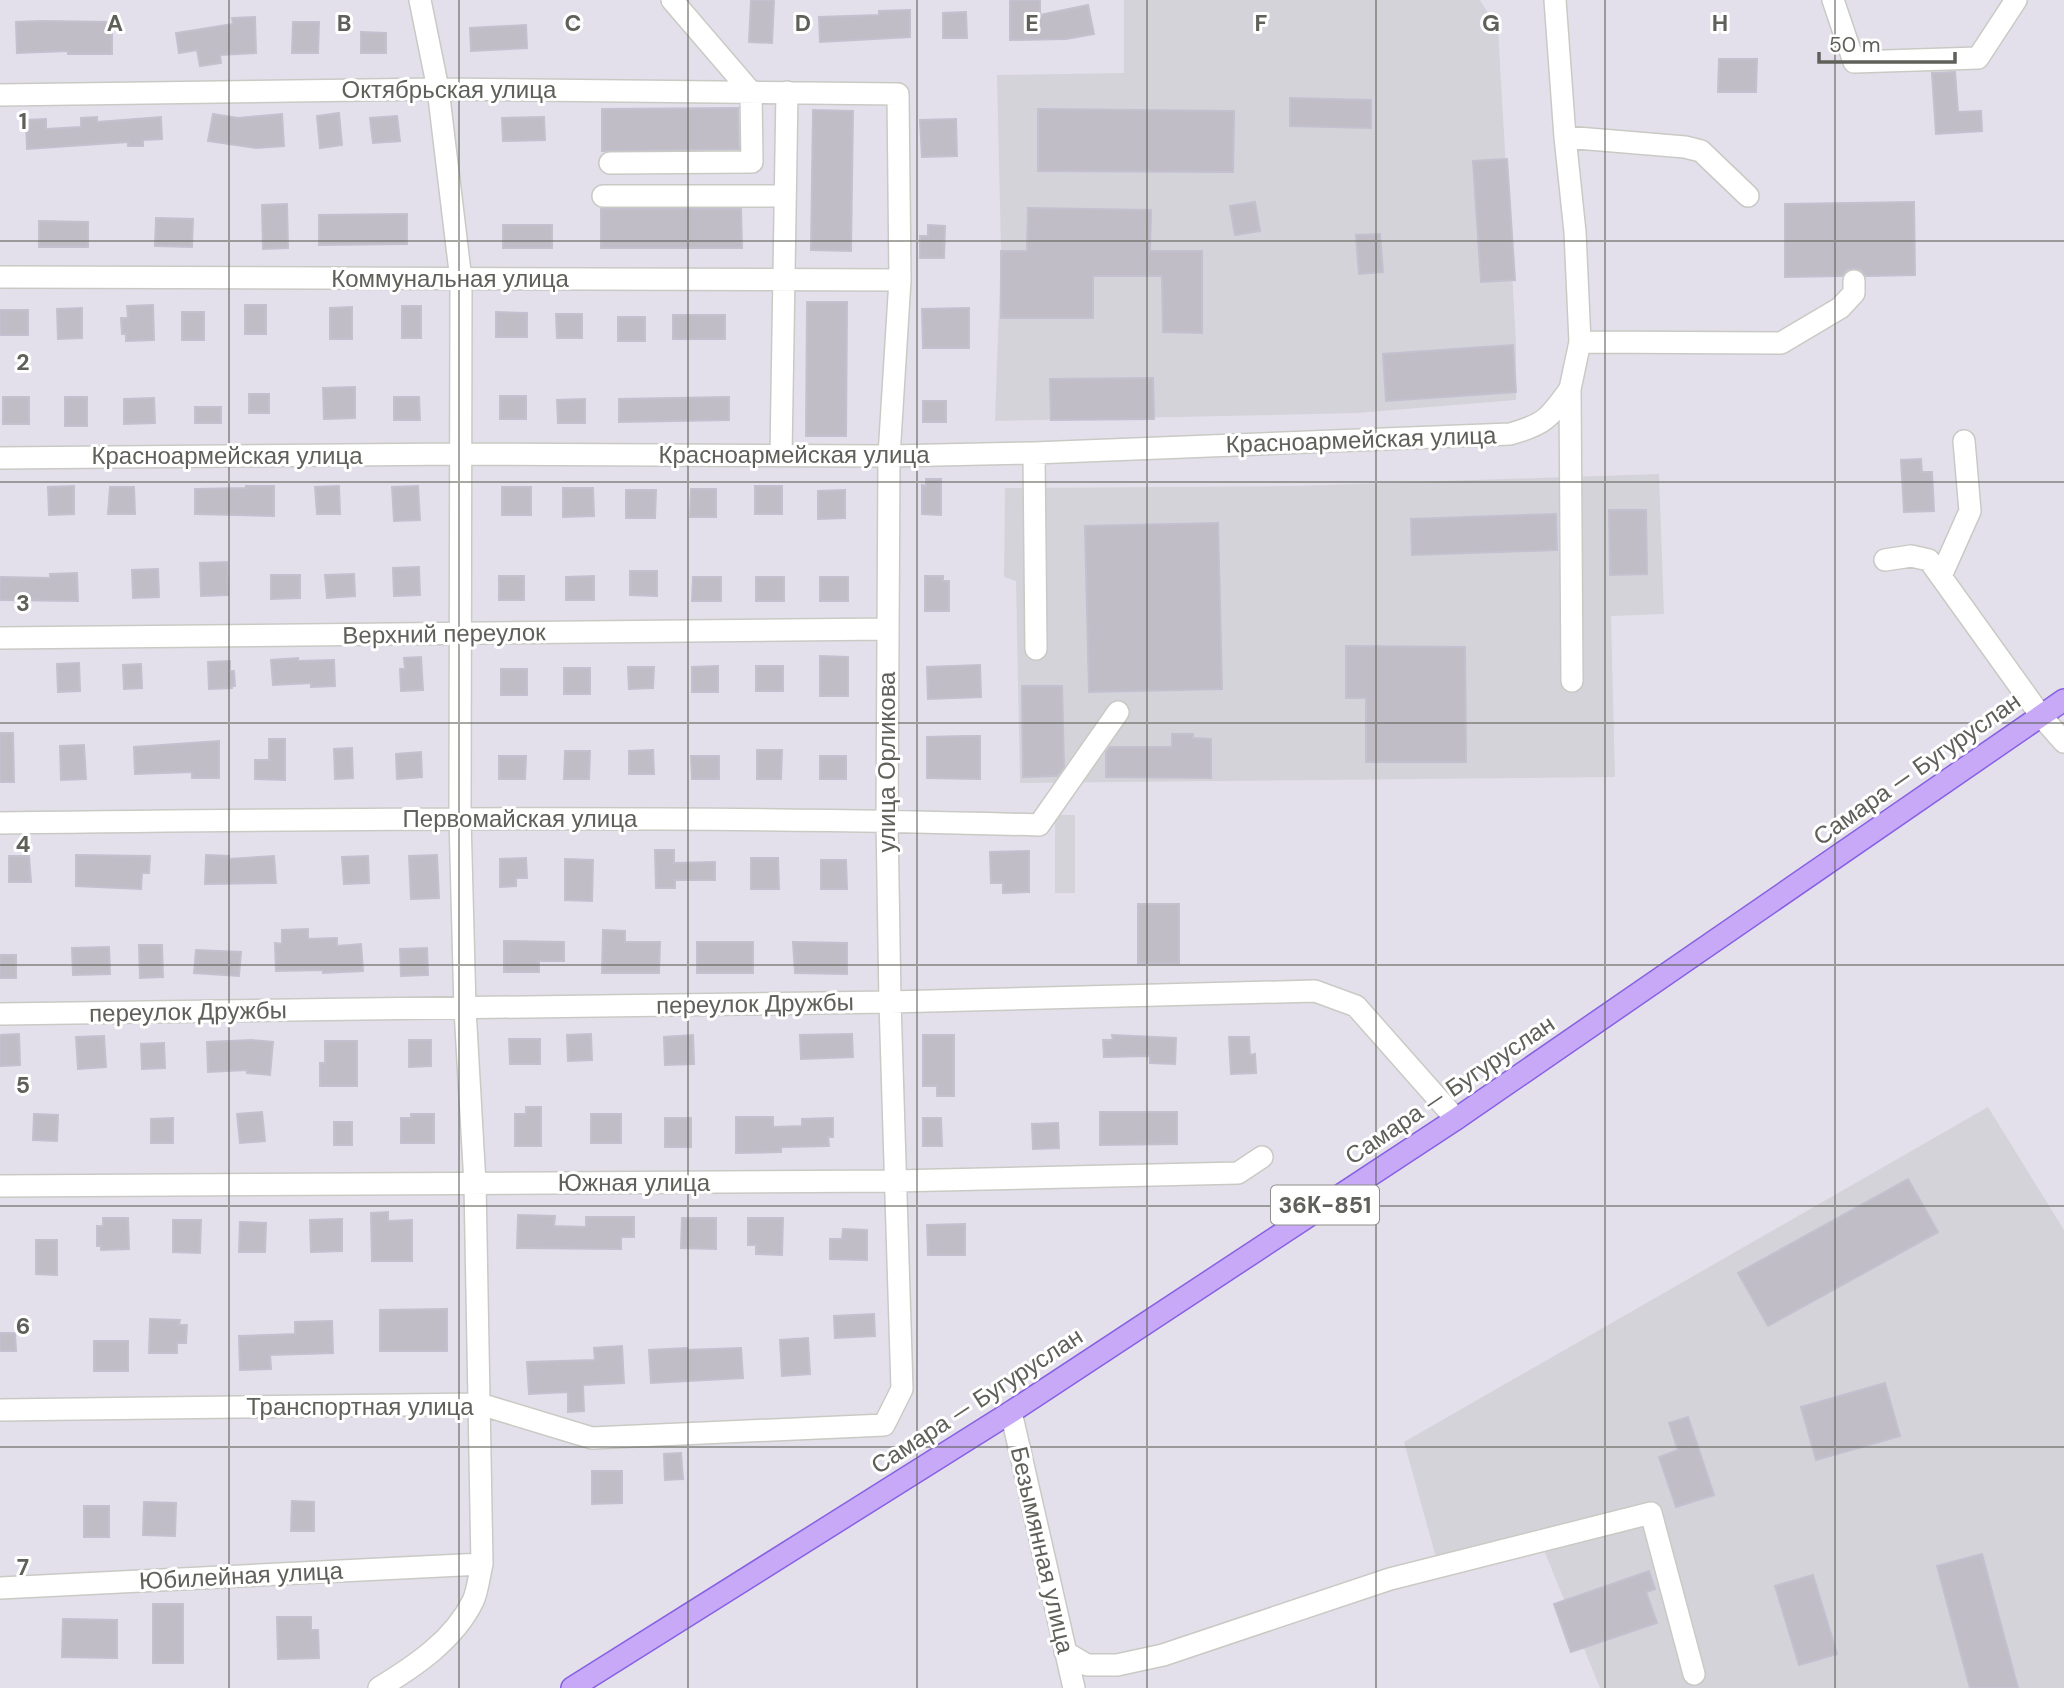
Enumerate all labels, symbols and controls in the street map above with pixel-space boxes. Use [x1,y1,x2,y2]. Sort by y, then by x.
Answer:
text: A [107,8,123,38]
text: B [337,8,351,38]
text: C [565,8,581,38]
text: D [795,8,811,38]
text: E [1025,8,1039,38]
text: F [1255,8,1268,38]
text: G [1482,8,1500,38]
text: H [1712,8,1728,38]
scale bar [1819,21,1955,65]
text: 50 m [1829,31,1880,59]
street label: Октябрьская улица [342,74,557,105]
text: 1 [19,106,27,136]
street label: Коммунальная улица [331,263,569,294]
text: 2 [16,347,30,377]
street label: Красноармейская улица [1225,419,1498,460]
street label: Красноармейская улица [659,439,930,470]
street label: Красноармейская улица [92,440,363,471]
text: 3 [16,588,30,618]
street label: Верхний переулок [342,616,546,651]
street label: улица Орликова [871,671,902,852]
street label: Самара — Бугуруслан [1807,685,2027,852]
street label: Первомайская улица [403,803,638,834]
text: 4 [16,829,31,859]
street label: переулок Дружбы [656,986,854,1021]
street label: переулок Дружбы [89,994,287,1029]
street label: Самара — Бугуруслан [1339,1008,1561,1171]
text: 5 [16,1070,30,1100]
street label: Южная улица [558,1167,711,1198]
road number: 36К-851 [1271,1186,1379,1224]
text: 6 [16,1311,30,1341]
street label: Самара — Бугуруслан [865,1320,1088,1481]
street label: Транспортная улица [246,1391,474,1422]
street label: Безымянная улица [1004,1443,1082,1657]
text: 7 [17,1552,29,1582]
street label: Юбилейная улица [138,1555,344,1596]

